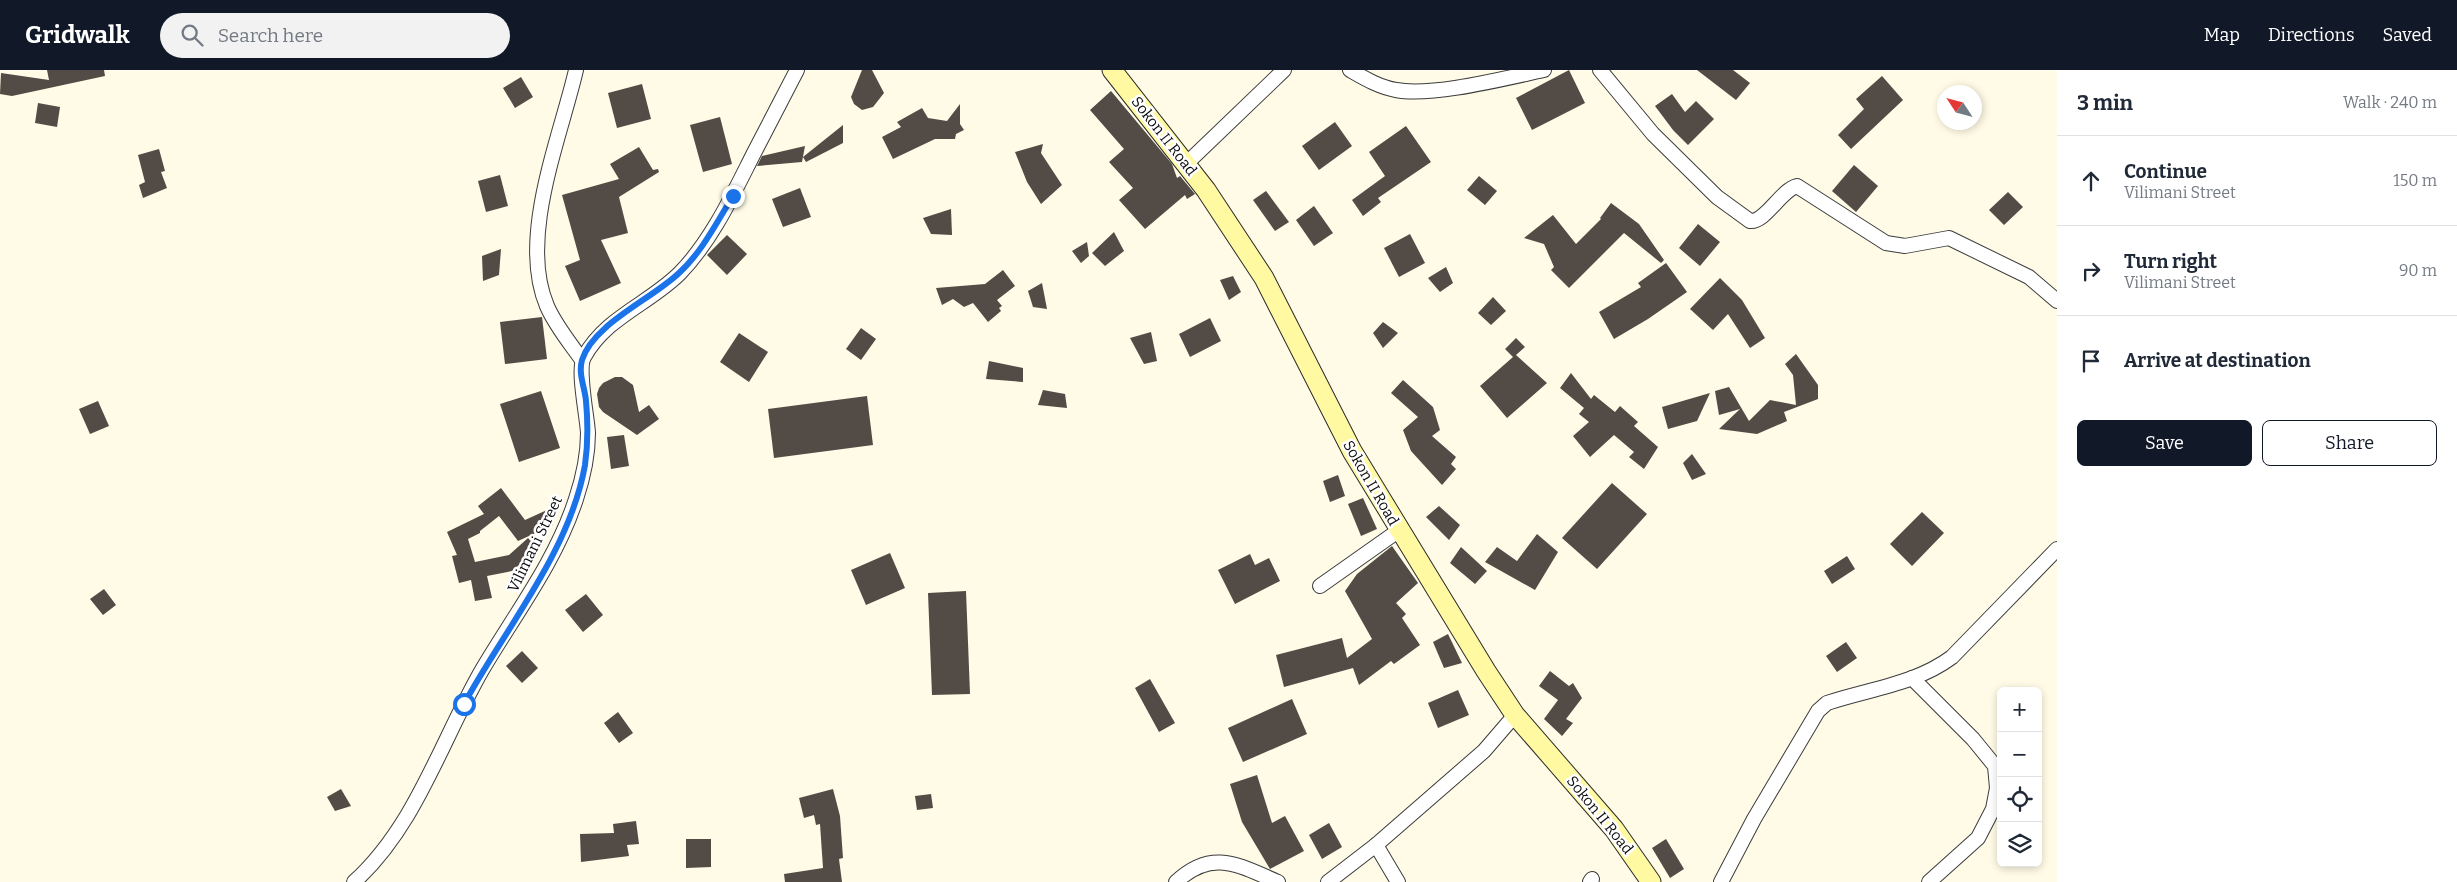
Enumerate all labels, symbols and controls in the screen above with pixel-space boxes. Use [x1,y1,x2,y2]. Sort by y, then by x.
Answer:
search box [160,13,510,58]
text: Gridwalk [25,21,130,49]
icon: search [178,21,206,49]
text: Search here [218,24,323,47]
text: Map [2204,24,2240,46]
text: Directions [2268,24,2355,46]
text: Saved [2383,24,2432,46]
north arrow [1937,85,1982,130]
text: 3 min [2077,90,2133,116]
street label: Sokon II Road [1128,93,1201,179]
text: Walk · 240 m [2343,93,2437,112]
text: Continue [2124,160,2207,183]
icon: ahead [2077,167,2105,195]
text: 150 m [2393,171,2437,190]
text: Vilimani Street [2124,183,2236,202]
route end [722,185,745,208]
text: Turn right [2124,250,2217,273]
icon: right [2077,257,2105,285]
text: 90 m [2399,261,2437,280]
text: Vilimani Street [2124,273,2236,292]
icon: arrive [2077,347,2105,375]
text: Arrive at destination [2124,349,2311,372]
button: Save [2077,420,2252,466]
button: Share [2262,420,2437,466]
street label: Sokon II Road [1339,437,1403,529]
street label: Vilimani Street [504,492,566,595]
map controls [1997,687,2042,867]
button: + [1997,687,2042,732]
route start [453,693,476,716]
button: − [1997,732,2042,777]
street label: Sokon II Road [1563,772,1637,858]
button: locate [1997,777,2042,822]
button: layers [1997,822,2042,867]

